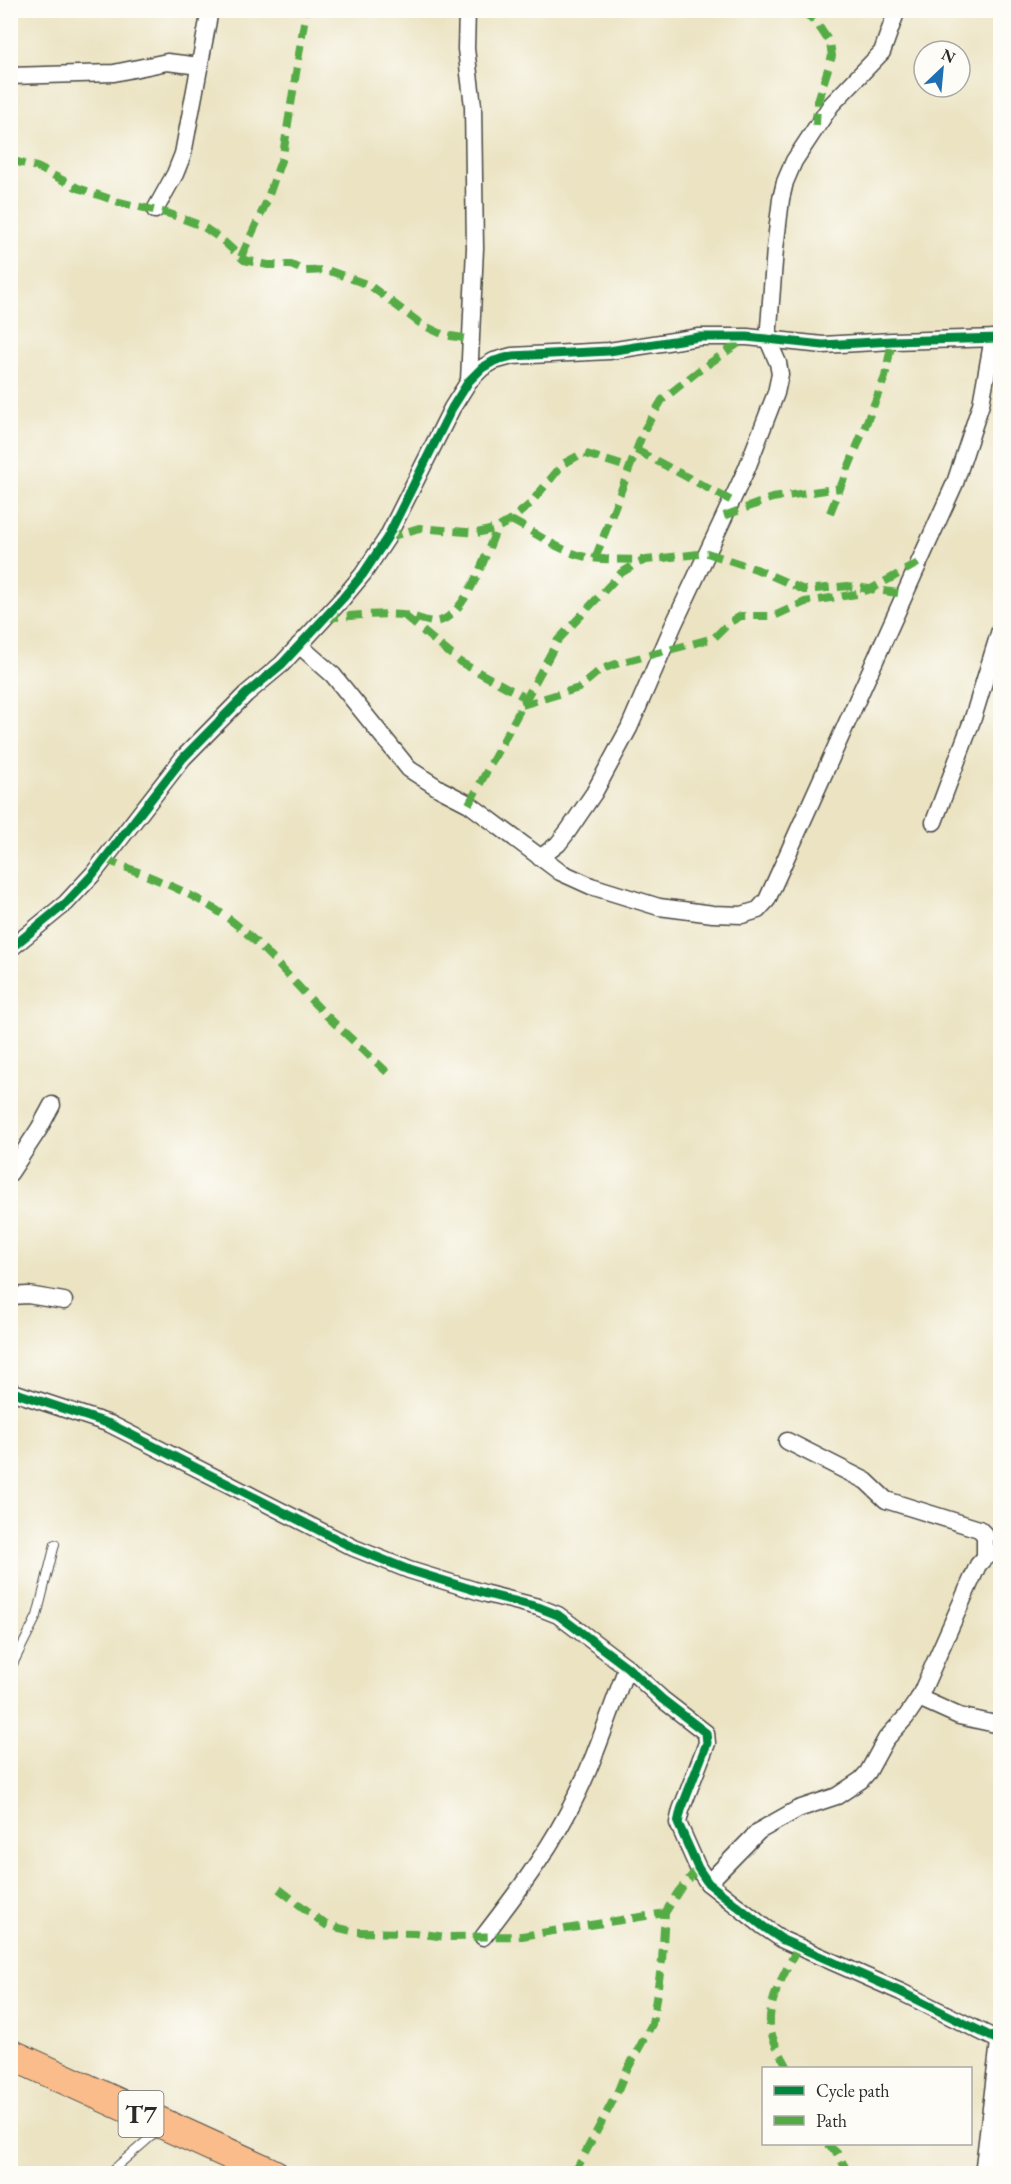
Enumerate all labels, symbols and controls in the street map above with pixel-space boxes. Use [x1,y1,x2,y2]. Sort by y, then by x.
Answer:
north arrow [912,39,972,99]
text: N [938,44,959,68]
legend [762,2067,972,2145]
text: Cycle path [816,2079,890,2102]
road number: T7 [118,2091,164,2137]
text: Path [816,2109,847,2132]

